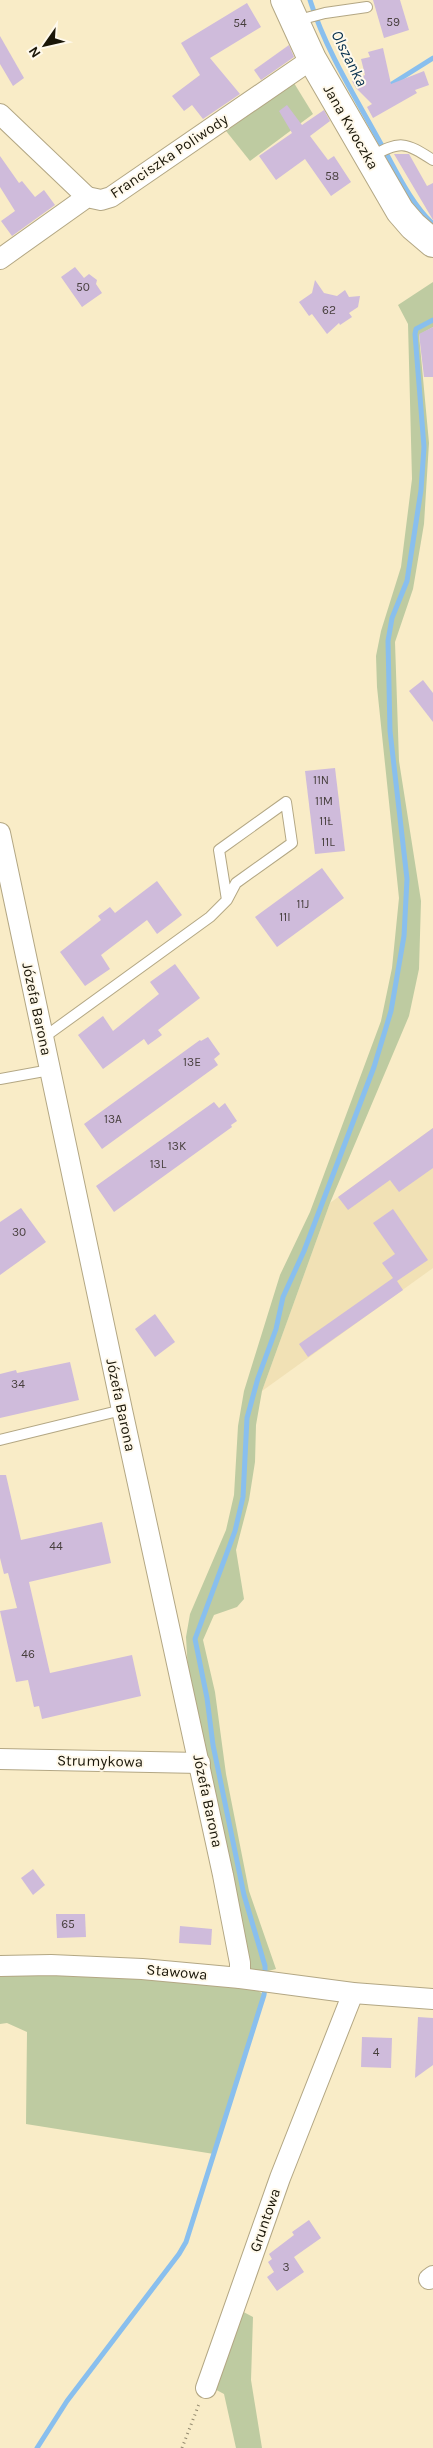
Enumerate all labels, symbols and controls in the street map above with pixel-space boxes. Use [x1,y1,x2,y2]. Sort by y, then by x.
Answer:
house number: 59 [386,15,400,29]
house number: 54 [233,16,247,30]
north arrow [20,20,70,70]
water label: Olszanka [327,27,372,90]
text: N [25,43,44,61]
street label: Jana Kwoczka [319,81,383,173]
street label: Franciszka Poliwody [107,110,231,202]
house number: 58 [325,169,339,183]
house number: 50 [76,280,90,294]
house number: 62 [322,303,336,317]
house number: 11N [313,773,329,787]
house number: 11M [315,794,333,808]
house number: 11Ł [319,814,333,828]
house number: 11L [321,835,335,849]
house number: 11J [297,897,309,911]
house number: 11I [279,910,291,924]
street label: Józefa Barona [18,961,56,1057]
house number: 13E [183,1055,201,1069]
house number: 13A [104,1112,122,1126]
house number: 13K [168,1139,187,1153]
house number: 13L [150,1157,167,1171]
house number: 30 [12,1225,26,1239]
street label: Józefa Barona [102,1357,140,1453]
house number: 34 [11,1377,25,1391]
house number: 44 [49,1539,63,1553]
house number: 46 [21,1647,35,1661]
street label: Strumykowa [57,1751,143,1771]
street label: Józefa Barona [189,1753,227,1849]
house number: 65 [61,1917,75,1931]
street label: Stawowa [146,1960,208,1984]
house number: 4 [373,2045,380,2059]
street label: Gruntowa [246,2186,284,2254]
house number: 3 [282,2260,290,2274]

